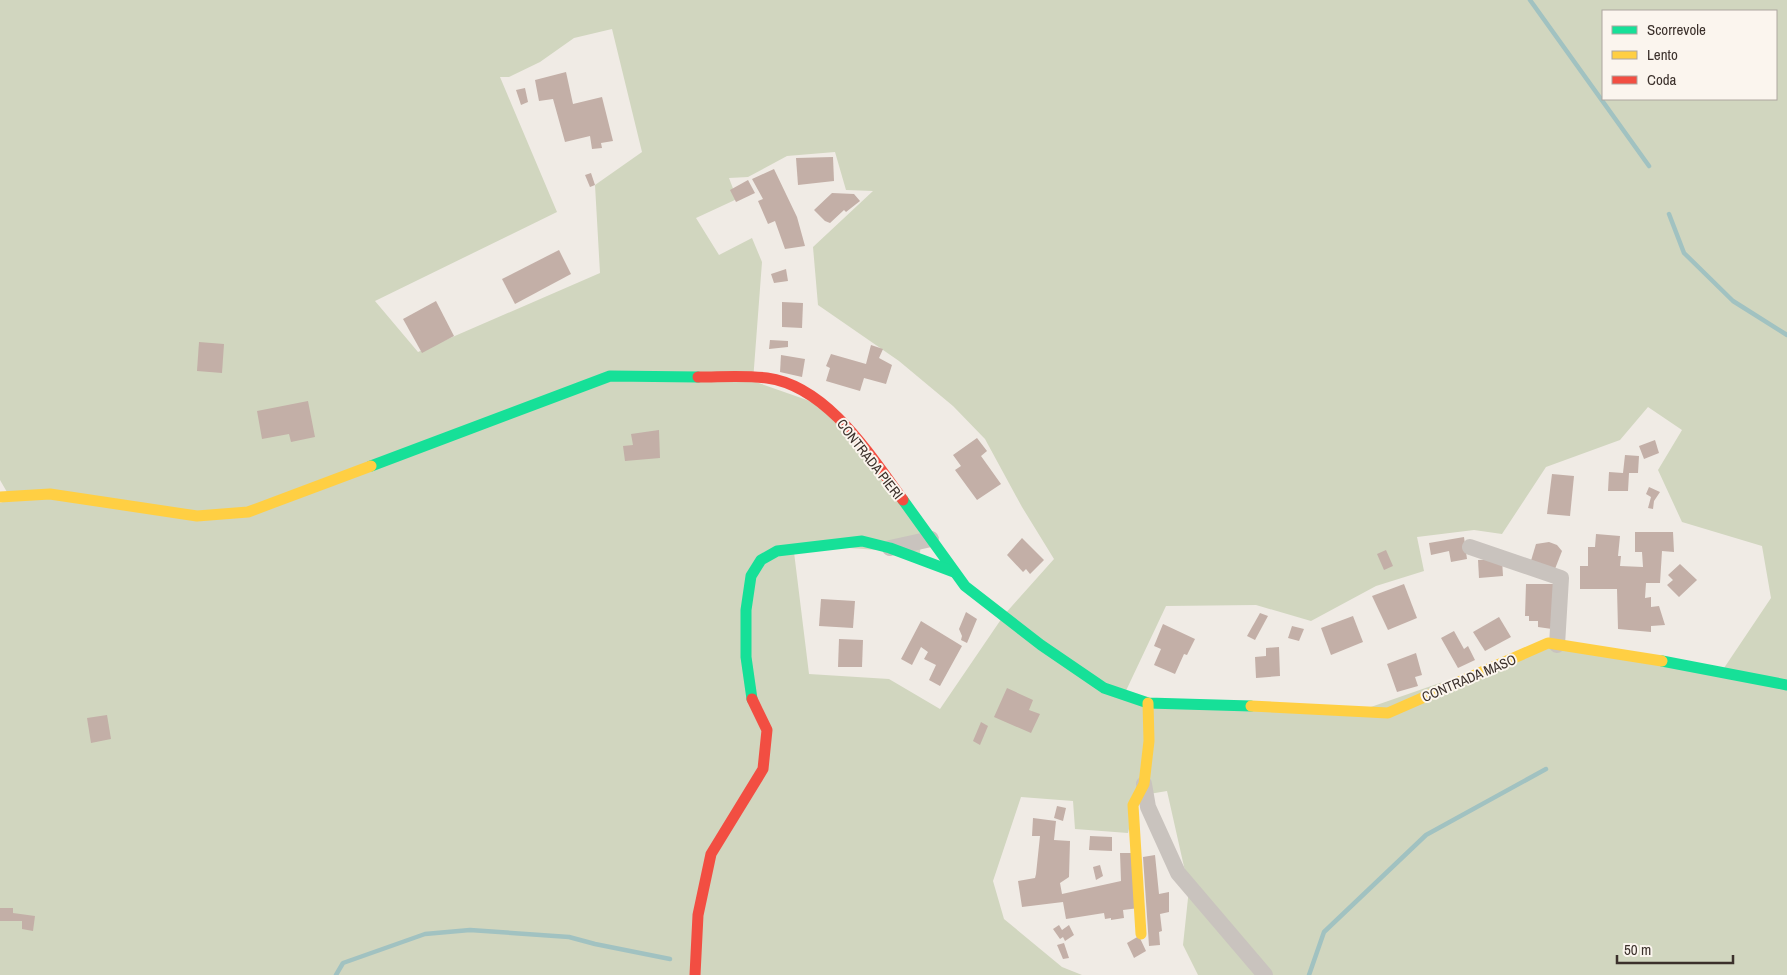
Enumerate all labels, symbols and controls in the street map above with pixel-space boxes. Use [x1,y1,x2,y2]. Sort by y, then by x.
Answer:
legend [1602,10,1777,100]
text: Scorrevole [1647,19,1706,40]
text: Lento [1647,44,1678,65]
text: Coda [1647,69,1677,90]
street label: CONTRADA PIERI [833,415,907,503]
street label: CONTRADA MASO [1419,650,1519,706]
scale bar [1617,932,1733,964]
text: 50 m [1624,939,1651,960]

